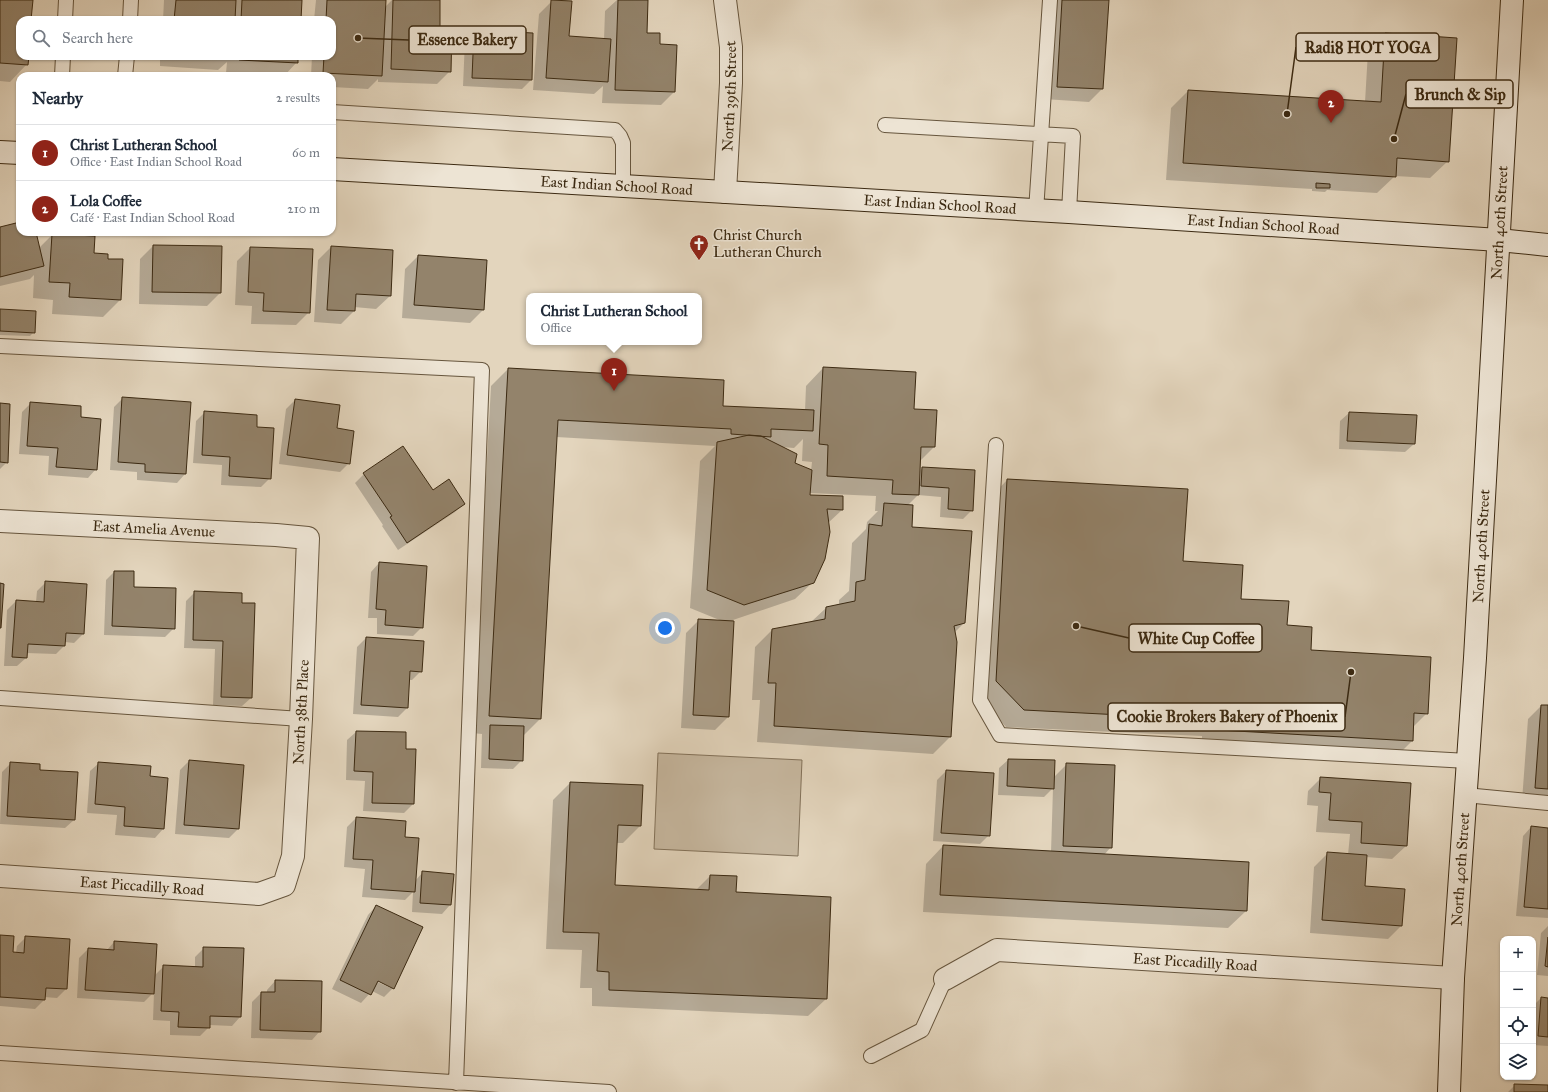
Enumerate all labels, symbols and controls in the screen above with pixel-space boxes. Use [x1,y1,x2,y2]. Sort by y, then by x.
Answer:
search box [16,16,336,60]
callout: Essence Bakery [409,26,526,54]
icon: search [30,27,52,49]
text: Search here [62,29,133,47]
text: Essence Bakery [417,30,519,50]
callout: Radi8 HOT YOGA [1296,33,1439,61]
text: Radi8 HOT YOGA [1304,38,1432,57]
street label: North 39th Street [718,39,740,152]
callout: Brunch & Sip [1406,80,1513,108]
text: Brunch & Sip [1414,85,1506,105]
text: Nearby [32,88,83,109]
text: 2 results [276,90,320,106]
pin: 2 [1318,90,1344,123]
text: Christ Lutheran School [70,136,217,154]
text: 1 [42,145,48,161]
text: 60 m [292,145,320,161]
text: Office · East Indian School Road [70,154,242,170]
street label: North 40th Street [1487,164,1512,280]
street label: East Indian School Road [540,172,694,199]
street label: East Indian School Road [863,191,1017,218]
text: Lola Coffee [70,192,142,210]
text: 2 [42,201,48,217]
text: 210 m [287,201,320,217]
text: Café · East Indian School Road [70,210,235,226]
street label: East Indian School Road [1186,211,1341,239]
place label: Christ Church Lutheran Church [713,226,823,261]
church icon: Christ Church Lutheran Church [688,233,710,261]
popup [526,293,702,345]
text: Christ Lutheran School [540,302,688,320]
text: Office [540,320,572,336]
pin: 1 [601,358,627,391]
street label: North 40th Street [1469,488,1494,603]
street label: East Amelia Avenue [92,517,216,541]
your location [655,618,675,638]
callout: White Cup Coffee [1129,624,1262,652]
text: White Cup Coffee [1137,629,1255,649]
street label: North 38th Place [289,659,313,765]
callout: Cookie Brokers Bakery of Phoenix [1108,703,1345,731]
text: Cookie Brokers Bakery of Phoenix [1116,707,1338,727]
street label: North 40th Street [1448,811,1473,927]
street label: East Piccadilly Road [79,873,205,899]
map controls [1500,936,1536,1080]
button: + [1500,936,1536,972]
street label: East Piccadilly Road [1132,949,1258,975]
button: − [1500,972,1536,1008]
button: locate [1500,1008,1536,1044]
button: layers [1500,1044,1536,1080]

